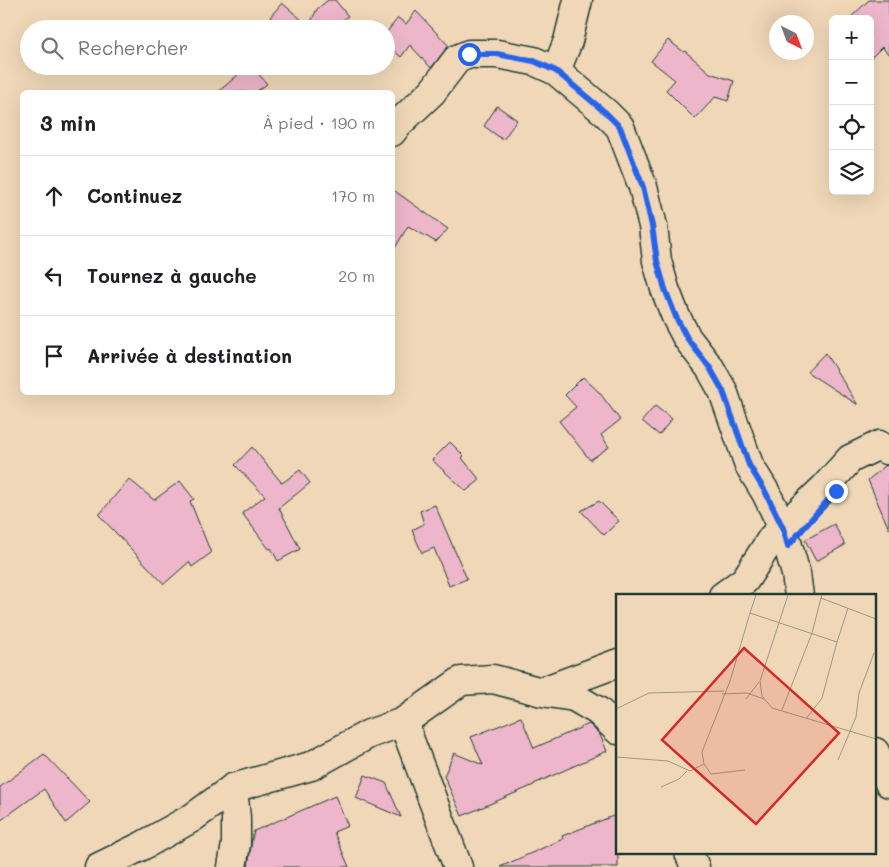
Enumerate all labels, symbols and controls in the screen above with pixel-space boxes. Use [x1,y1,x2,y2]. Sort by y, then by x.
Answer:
north arrow [769,15,814,60]
map controls [829,15,874,195]
button: + [829,15,874,60]
search box [20,20,395,75]
icon: search [38,34,66,62]
text: Rechercher [78,35,188,60]
route start [458,43,481,66]
button: − [829,60,874,105]
button: locate [829,105,874,150]
text: 3 min [40,109,96,136]
text: À pied · 190 m [262,112,375,133]
button: layers [829,150,874,195]
icon: ahead [40,182,68,210]
text: Continuez [87,183,182,208]
text: 170 m [331,185,375,206]
icon: left [40,262,68,290]
text: Tournez à gauche [87,263,256,288]
text: 20 m [338,265,375,286]
icon: arrive [40,342,68,370]
text: Arrivée à destination [87,343,292,368]
route end [825,480,848,503]
inset map [616,594,876,854]

